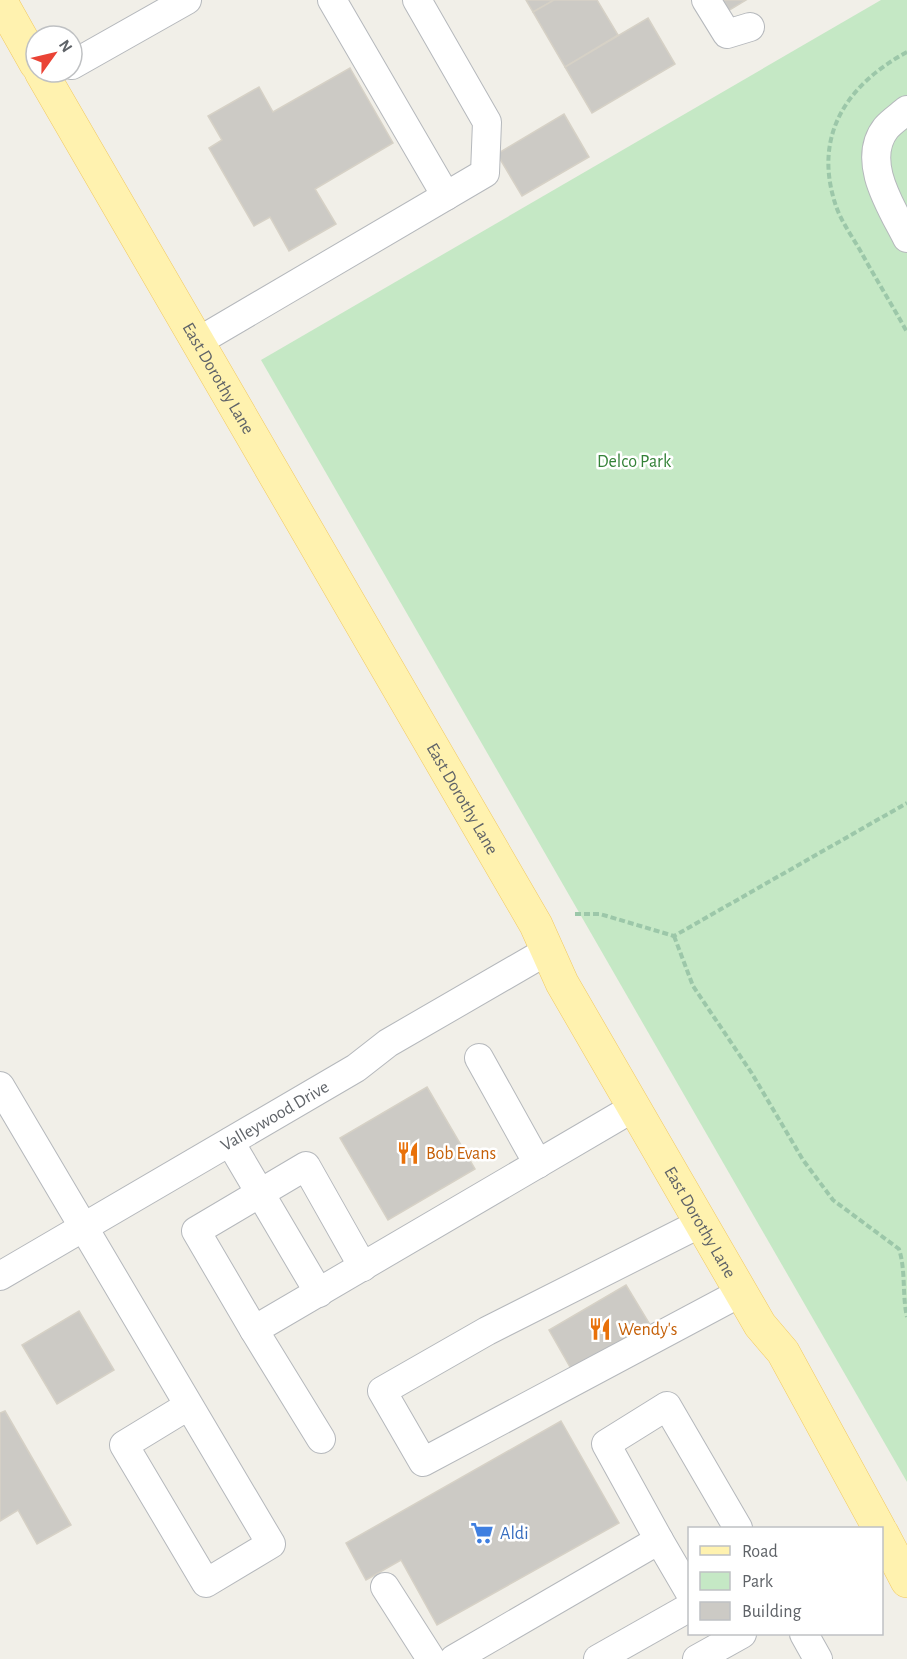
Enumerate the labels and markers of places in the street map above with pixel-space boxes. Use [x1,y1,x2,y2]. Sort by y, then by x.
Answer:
restaurant icon: Bob Evans [395,1140,421,1166]
place label: Bob Evans [426,1145,496,1163]
restaurant icon: Wendy's [587,1316,613,1342]
place label: Wendy's [618,1321,678,1339]
supermarket icon: Aldi [469,1520,495,1546]
place label: Aldi [500,1525,529,1543]

